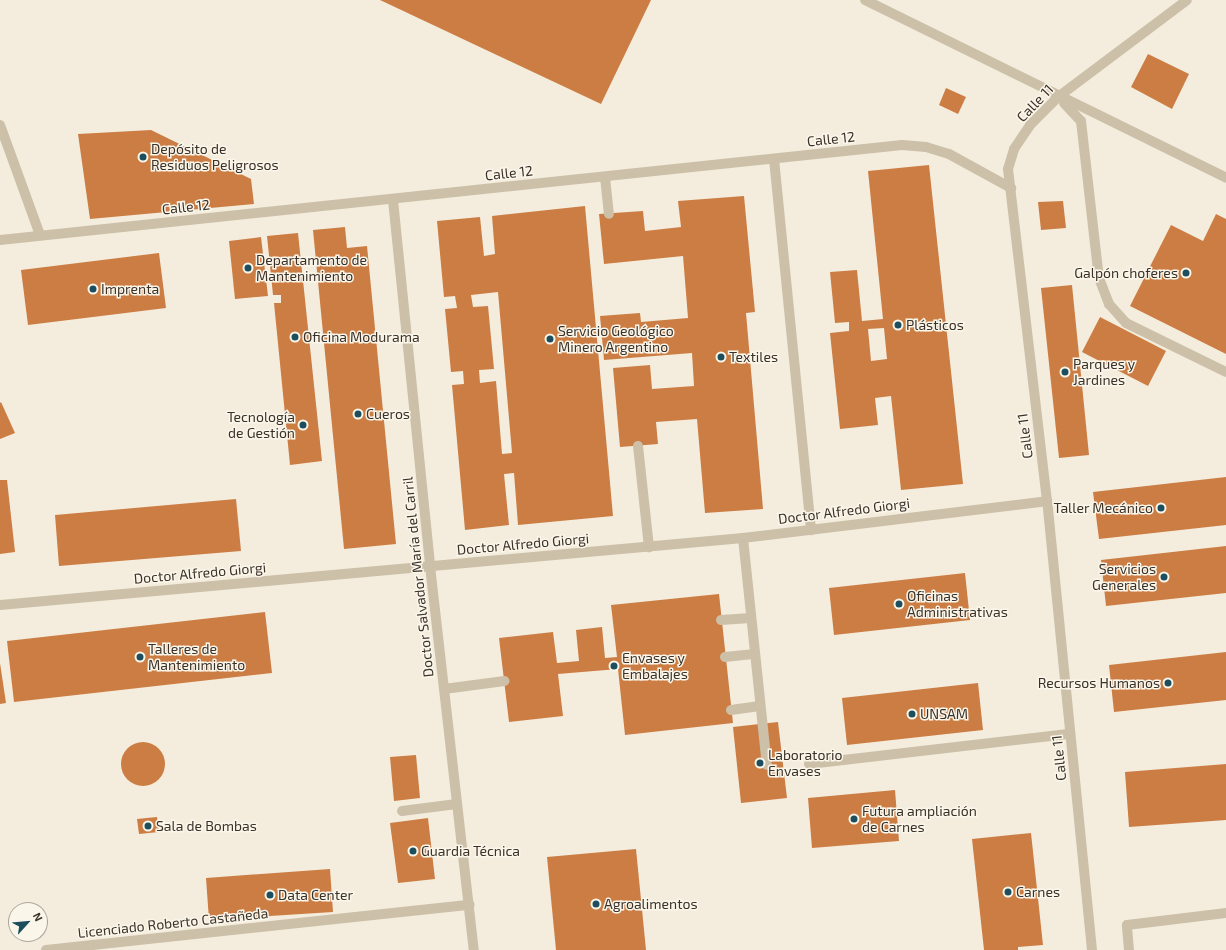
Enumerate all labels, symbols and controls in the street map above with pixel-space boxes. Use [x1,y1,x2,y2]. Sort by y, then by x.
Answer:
street label: Calle 11 [1013,81,1057,125]
street label: Calle 12 [806,128,856,150]
place label: Depósito de Residuos Peligrosos [151,141,279,174]
marker: Depósito de Residuos Peligrosos [138,152,148,162]
street label: Calle 12 [484,162,534,184]
street label: Calle 12 [161,196,211,218]
place label: Departamento de Mantenimiento [256,252,367,284]
marker: Departamento de Mantenimiento [243,263,253,273]
place label: Galpón choferes [1074,265,1178,281]
marker: Galpón choferes [1181,268,1191,278]
place label: Imprenta [101,281,159,297]
marker: Imprenta [88,284,98,294]
place label: Plásticos [906,317,964,333]
marker: Plásticos [893,320,903,330]
place label: Servicio Geológico Minero Argentino [558,323,674,356]
place label: Oficina Modurama [303,329,420,345]
marker: Oficina Modurama [290,332,300,342]
marker: Servicio Geológico Minero Argentino [545,334,555,344]
place label: Textiles [729,349,778,365]
marker: Textiles [716,352,726,362]
place label: Parques y Jardines [1073,356,1135,388]
marker: Parques y Jardines [1060,367,1070,377]
place label: Cueros [366,406,410,422]
place label: Tecnología de Gestión [227,409,295,442]
marker: Cueros [353,409,363,419]
street label: Calle 11 [1014,412,1036,460]
marker: Tecnología de Gestión [298,420,308,430]
street label: Doctor Salvador María del Carril [399,475,437,679]
street label: Doctor Alfredo Giorgi [777,495,911,527]
place label: Taller Mecánico [1053,500,1153,516]
marker: Taller Mecánico [1156,503,1166,513]
street label: Doctor Alfredo Giorgi [456,530,590,558]
street label: Doctor Alfredo Giorgi [133,559,267,587]
place label: Servicios Generales [1092,561,1156,594]
marker: Servicios Generales [1159,572,1169,582]
place label: Oficinas Administrativas [907,588,1008,620]
marker: Oficinas Administrativas [894,599,904,609]
place label: Talleres de Mantenimiento [148,641,245,674]
place label: Envases y Embalajes [622,650,688,682]
marker: Talleres de Mantenimiento [135,652,145,662]
marker: Envases y Embalajes [609,661,619,671]
place label: Recursos Humanos [1038,675,1160,691]
marker: Recursos Humanos [1163,678,1173,688]
place label: UNSAM [920,706,968,722]
marker: UNSAM [907,709,917,719]
street label: Calle 11 [1048,734,1070,782]
place label: Laboratorio Envases [768,747,842,780]
marker: Laboratorio Envases [755,758,765,768]
place label: Futura ampliación de Carnes [862,803,977,836]
marker: Futura ampliación de Carnes [849,814,859,824]
place label: Sala de Bombas [156,818,257,834]
marker: Sala de Bombas [143,821,153,831]
place label: Guardia Técnica [421,843,520,859]
marker: Guardia Técnica [408,846,418,856]
place label: Carnes [1016,884,1060,900]
place label: Data Center [278,887,353,903]
marker: Carnes [1003,887,1013,897]
marker: Data Center [265,890,275,900]
place label: Agroalimentos [604,896,698,912]
marker: Agroalimentos [591,899,601,909]
north arrow [8,902,48,942]
street label: Licenciado Roberto Castañeda [77,905,269,941]
text: N [31,910,46,923]

